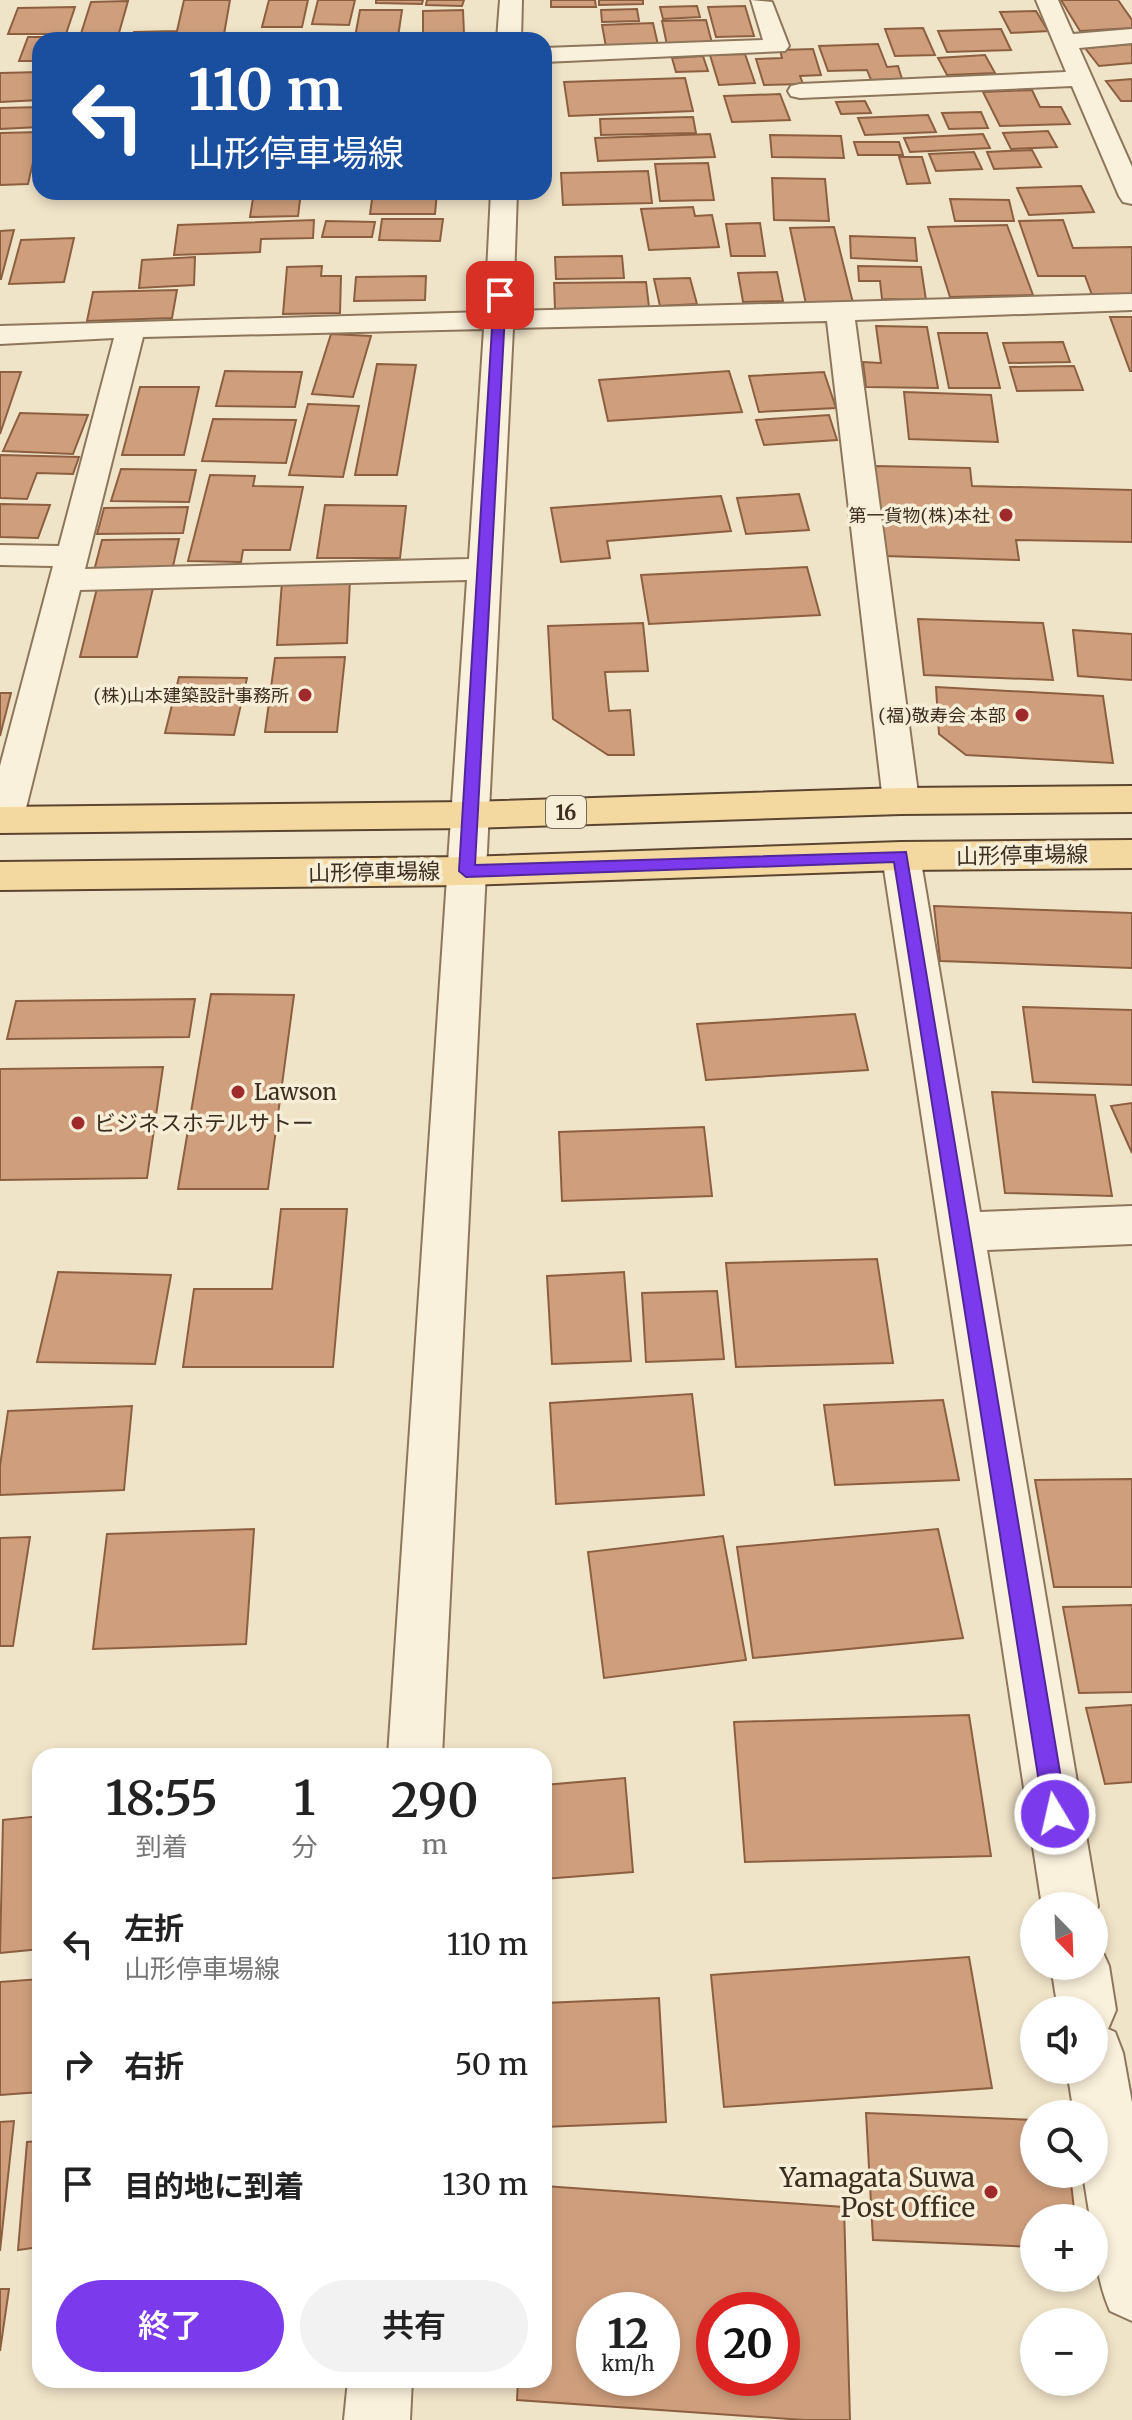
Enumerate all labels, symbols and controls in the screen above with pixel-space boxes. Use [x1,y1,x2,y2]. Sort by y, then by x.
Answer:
text: 110 m [188,55,343,125]
icon: left [56,64,160,168]
text: 山形停車場線 [188,131,404,176]
pin [466,261,534,329]
icon: arrive [478,273,522,317]
place label: 第一貨物(株)本社 [849,504,990,527]
marker: 第一貨物(株)本社 [997,506,1015,524]
place label: (株)山本建築設計事務所 [94,684,289,707]
marker: (株)山本建築設計事務所 [296,686,314,704]
place label: (福)敬寿会 本部 [878,704,1006,727]
marker: (福)敬寿会 本部 [1013,706,1031,724]
road number: 16 [546,796,586,828]
street label: 山形停車場線 [956,840,1088,870]
street label: 山形停車場線 [308,857,440,887]
place label: Lawson [254,1078,337,1106]
marker: Lawson [229,1083,247,1101]
place label: ビジネスホテルサトー [94,1109,314,1137]
marker: ビジネスホテルサトー [69,1114,87,1132]
text: 18:55 [105,1768,218,1828]
text: 1 [293,1768,315,1828]
text: 290 [391,1770,479,1830]
position arrow [1013,1772,1097,1856]
text: m [422,1828,448,1861]
text: 到着 [136,1830,188,1863]
text: 分 [291,1830,317,1863]
north arrow [1020,1892,1108,1980]
map controls [1020,1892,1108,2396]
text: 左折 [124,1909,184,1947]
icon: left [56,1922,100,1966]
text: 110 m [447,1925,528,1963]
text: 山形停車場線 [124,1952,280,1985]
button: sound [1020,1996,1108,2084]
icon: right [56,2042,100,2086]
text: 50 m [455,2045,528,2083]
text: 右折 [124,2047,184,2085]
button: search [1020,2100,1108,2188]
place label: Yamagata Suwa Post Office [779,2161,975,2224]
icon: arrive [56,2162,100,2206]
text: 130 m [442,2165,528,2203]
text: 目的地に到着 [124,2167,304,2205]
marker: Yamagata Suwa Post Office [982,2183,1000,2201]
button: + [1020,2204,1108,2292]
button: 終了 [56,2280,284,2372]
button: 共有 [300,2280,528,2372]
speed limit sign: 20 [696,2292,800,2396]
button: − [1020,2308,1108,2396]
text: 12 [607,2309,649,2359]
text: km/h [602,2351,654,2376]

